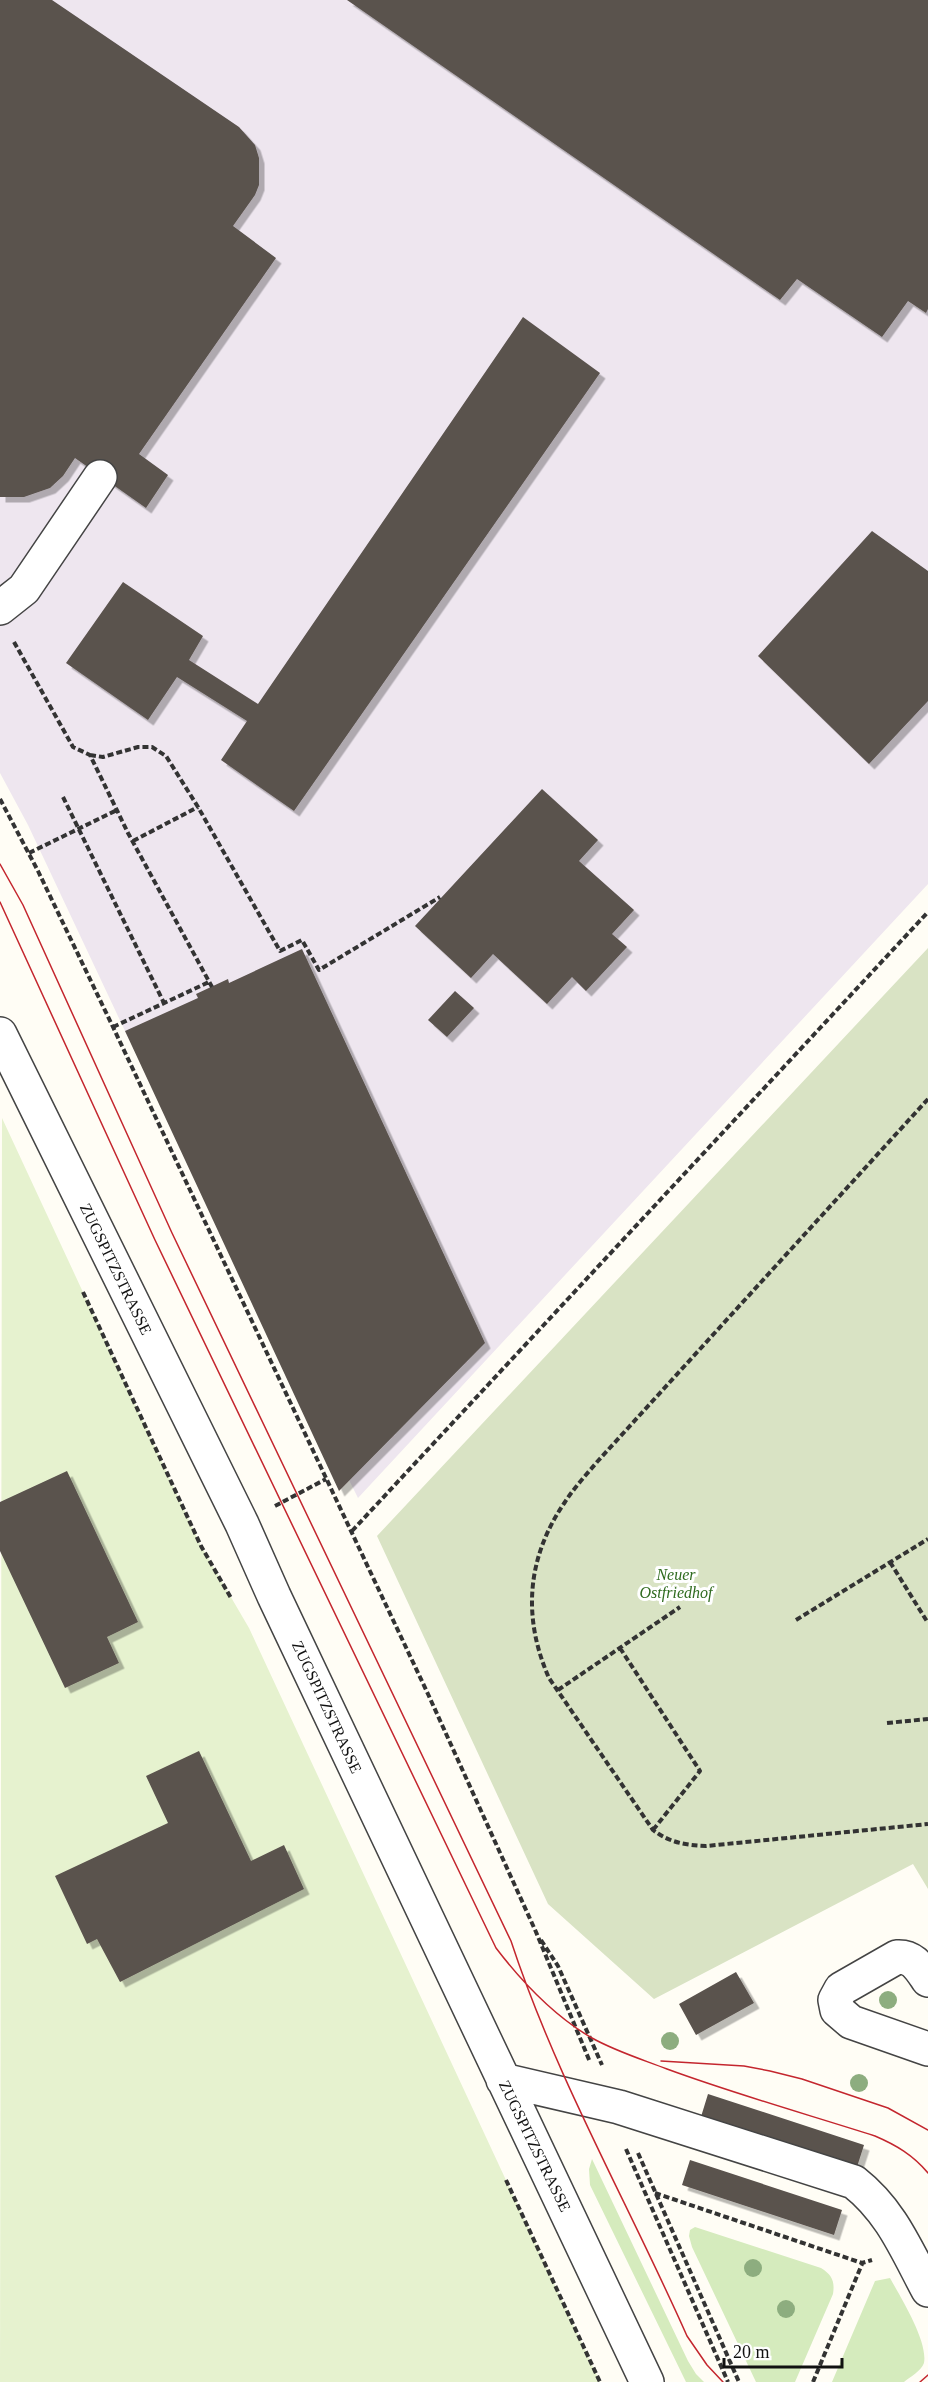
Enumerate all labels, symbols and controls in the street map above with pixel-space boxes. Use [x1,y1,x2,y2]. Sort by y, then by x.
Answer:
street label: ZUGSPITZSTRASSE [77,1201,155,1337]
park label: Neuer Ostfriedhof [640,1566,715,1602]
street label: ZUGSPITZSTRASSE [289,1638,365,1776]
street label: ZUGSPITZSTRASSE [496,2078,574,2214]
scale bar [724,2331,842,2369]
text: 20 m [733,2342,770,2362]

